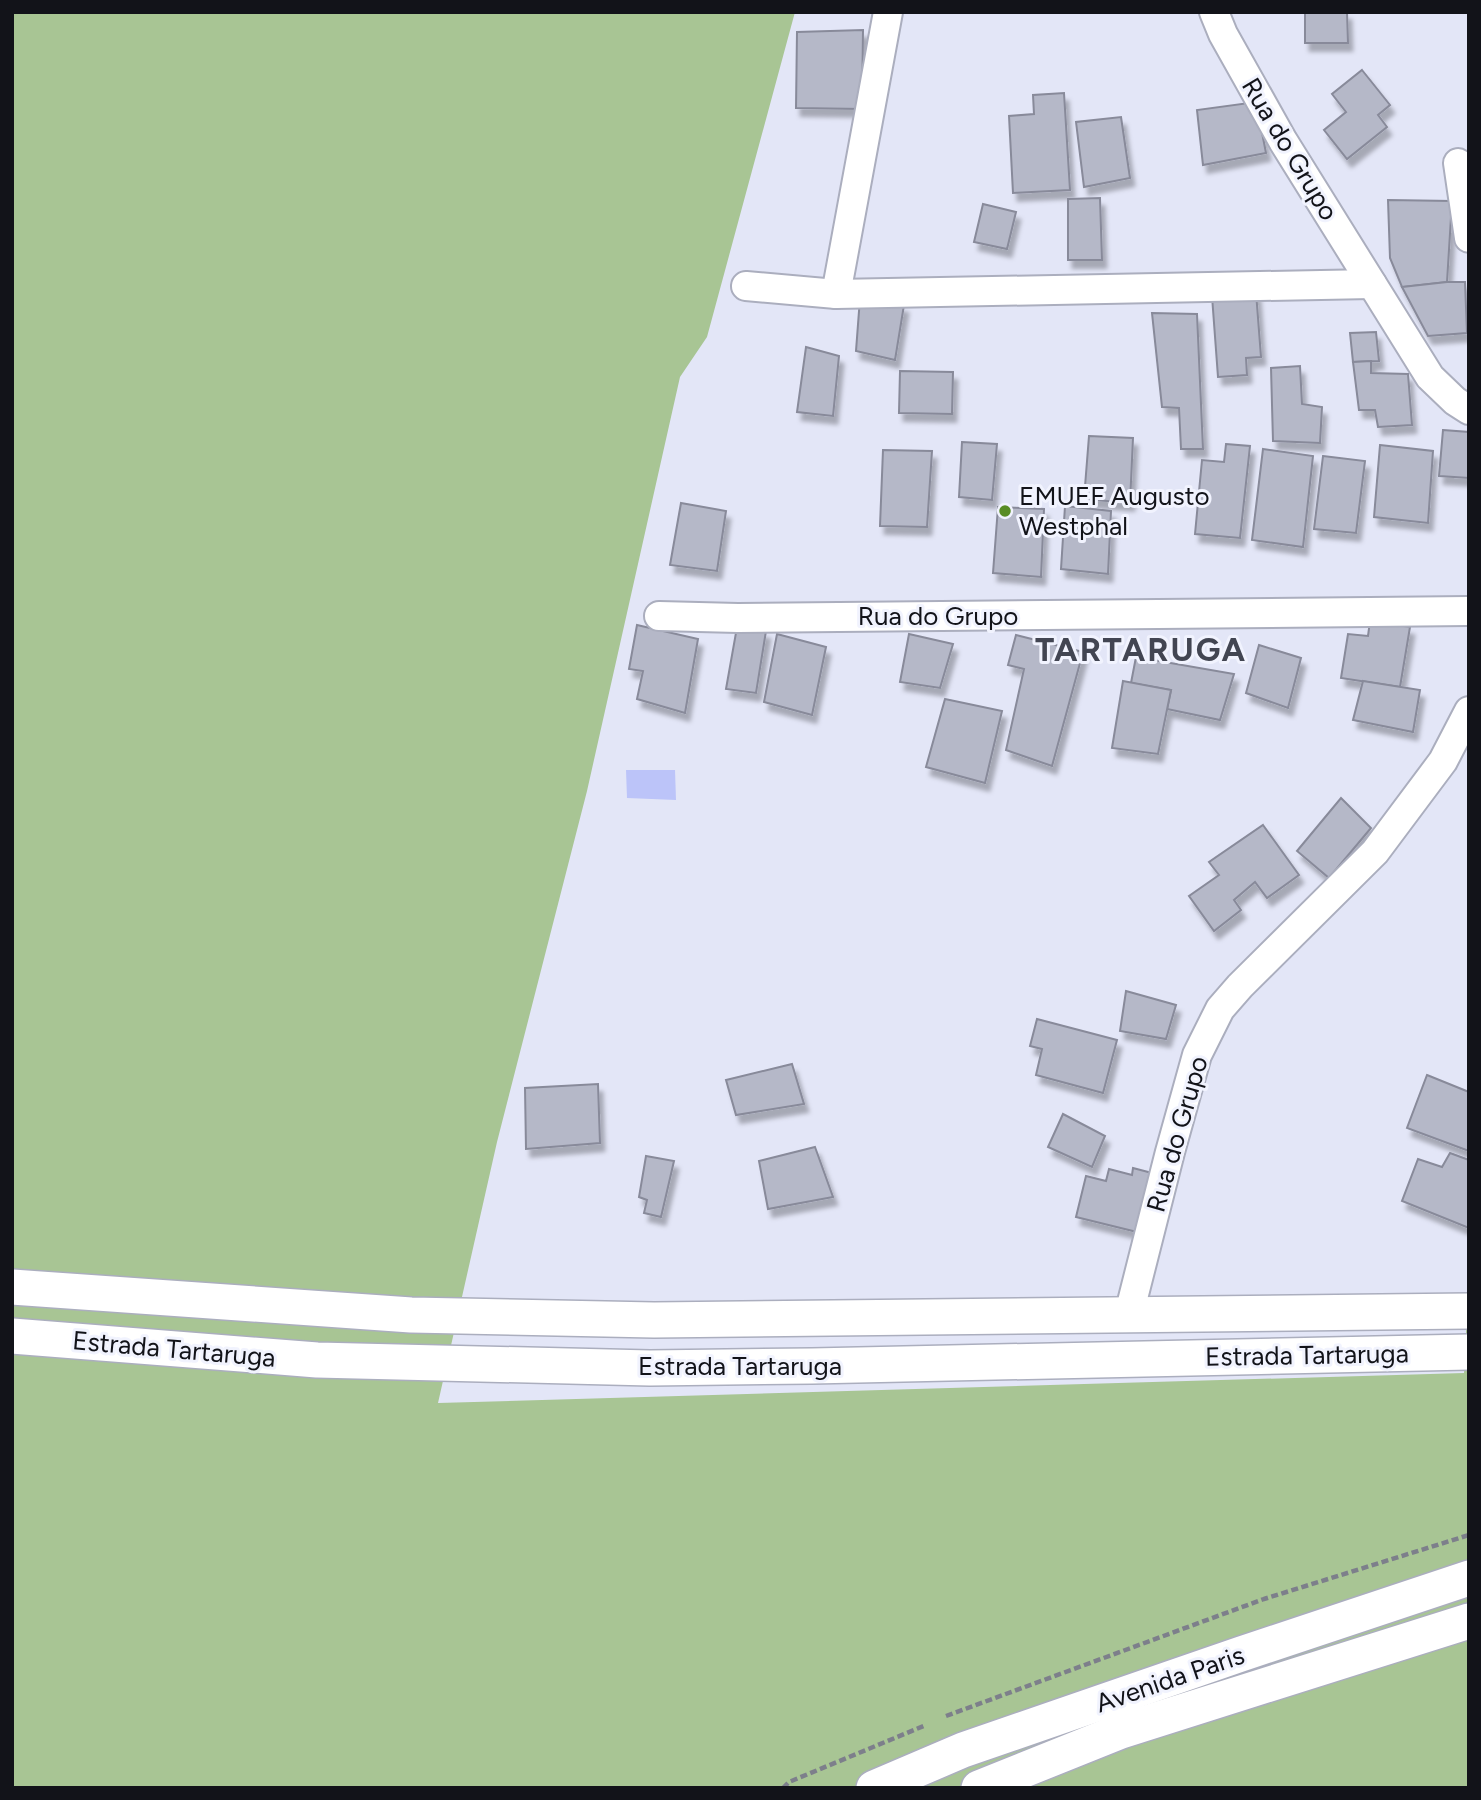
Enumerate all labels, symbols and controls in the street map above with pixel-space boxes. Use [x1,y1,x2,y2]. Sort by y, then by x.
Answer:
street label: Rua do Grupo [1235,72,1345,226]
place label: EMUEF Augusto Westphal [1019,480,1210,542]
marker: EMUEF Augusto Westphal [997,503,1013,519]
street label: Rua do Grupo [858,600,1018,632]
district label: TARTARUGA [1035,630,1247,669]
street label: Rua do Grupo [1139,1052,1215,1216]
street label: Estrada Tartaruga [71,1324,277,1374]
street label: Estrada Tartaruga [1205,1337,1409,1373]
street label: Estrada Tartaruga [638,1350,842,1382]
street label: Avenida Paris [1091,1639,1249,1719]

